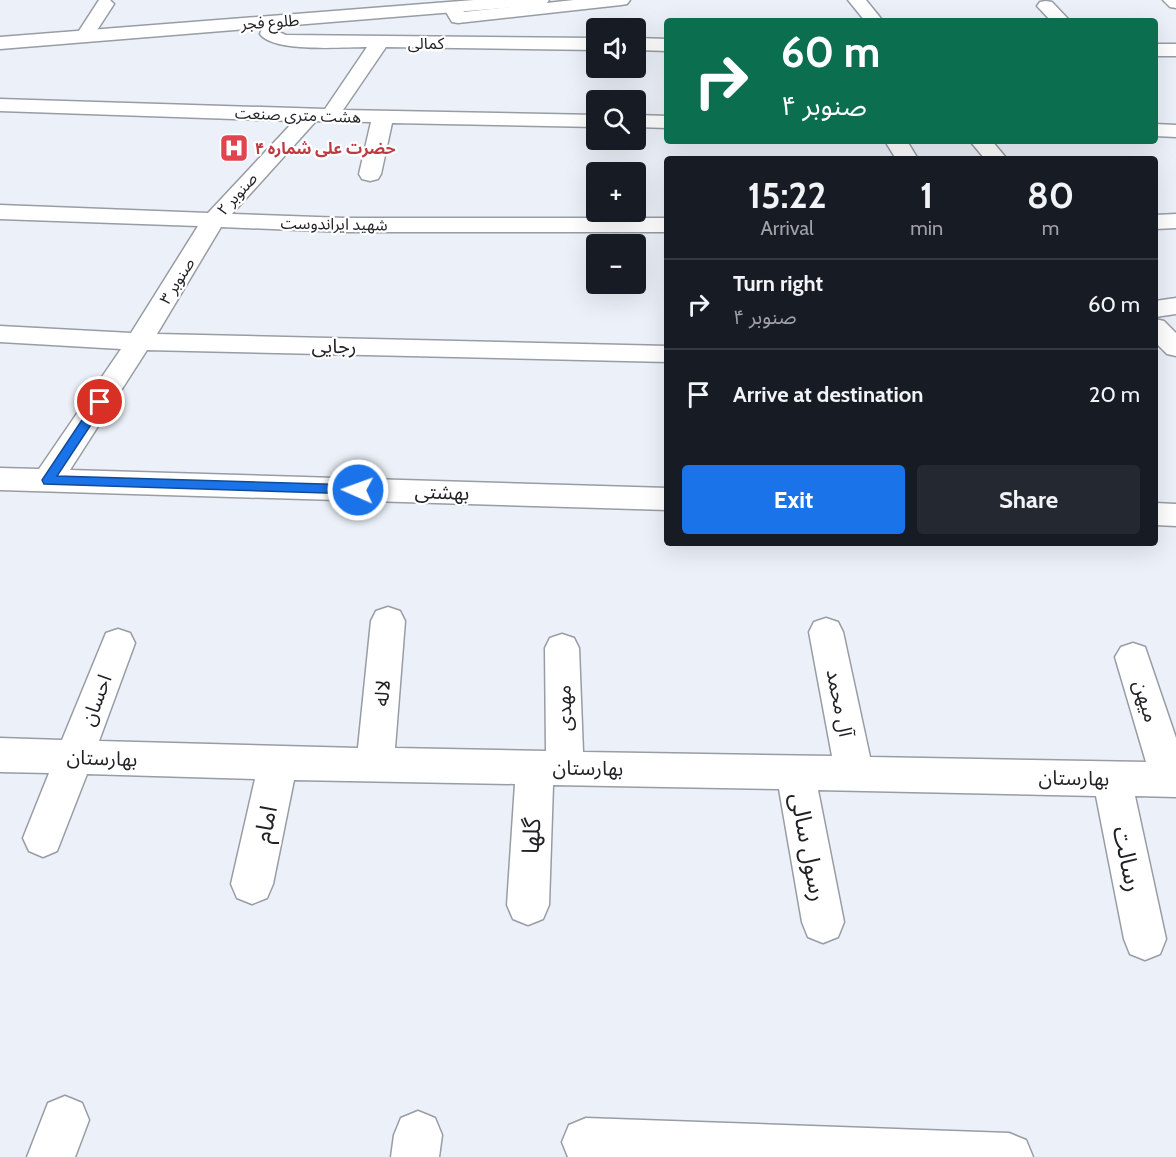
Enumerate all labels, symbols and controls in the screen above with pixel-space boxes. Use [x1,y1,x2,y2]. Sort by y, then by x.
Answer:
street label: طلوع فجر [239,10,300,37]
map controls [586,18,646,294]
button: sound [586,18,646,78]
text: 60 m [781,26,880,78]
street label: کمالی [408,34,445,53]
icon: right [682,42,760,120]
text: صنوبر ۴ [781,89,867,122]
button: search [586,90,646,150]
street label: هشت متری صنعت [235,103,361,127]
hospital icon: حضرت علی شماره ۴ [218,132,250,164]
place label: حضرت علی شماره ۴ [255,139,396,158]
button: + [586,162,646,222]
street label: صنوبر ۲ [213,169,261,219]
text: 15:22 [748,173,826,217]
text: 1 [920,173,933,217]
text: 80 [1027,173,1074,217]
street label: شهید ایراندوست [280,214,388,234]
text: Arrival [761,216,814,240]
text: min [910,216,943,240]
text: m [1042,216,1059,240]
button: − [586,234,646,294]
street label: صنوبر ۳ [155,254,199,308]
text: Turn right [733,270,823,297]
icon: right [682,288,715,321]
text: 60 m [1088,291,1140,318]
text: صنوبر ۴ [733,305,797,329]
street label: رجایی [311,334,357,358]
pin [74,376,125,427]
icon: arrive [682,378,715,411]
text: Arrive at destination [733,381,923,408]
text: 20 m [1089,381,1140,408]
icon: arrive [83,385,116,418]
position arrow [326,458,390,522]
button: Exit [682,465,905,534]
button: Share [917,465,1140,534]
street label: بهشتی [414,479,470,505]
street label: آل محمد [822,667,859,740]
street label: احسان [75,671,117,729]
street label: میهن [1128,677,1164,725]
street label: لاله [369,679,395,707]
street label: مهدی [552,685,576,731]
street label: بهارستان [66,745,138,771]
street label: بهارستان [552,755,624,781]
street label: بهارستان [1038,765,1110,791]
street label: رسول سالی [784,790,834,904]
street label: امام [247,803,287,846]
street label: گلها [516,816,546,855]
street label: رسالت [1107,824,1149,894]

